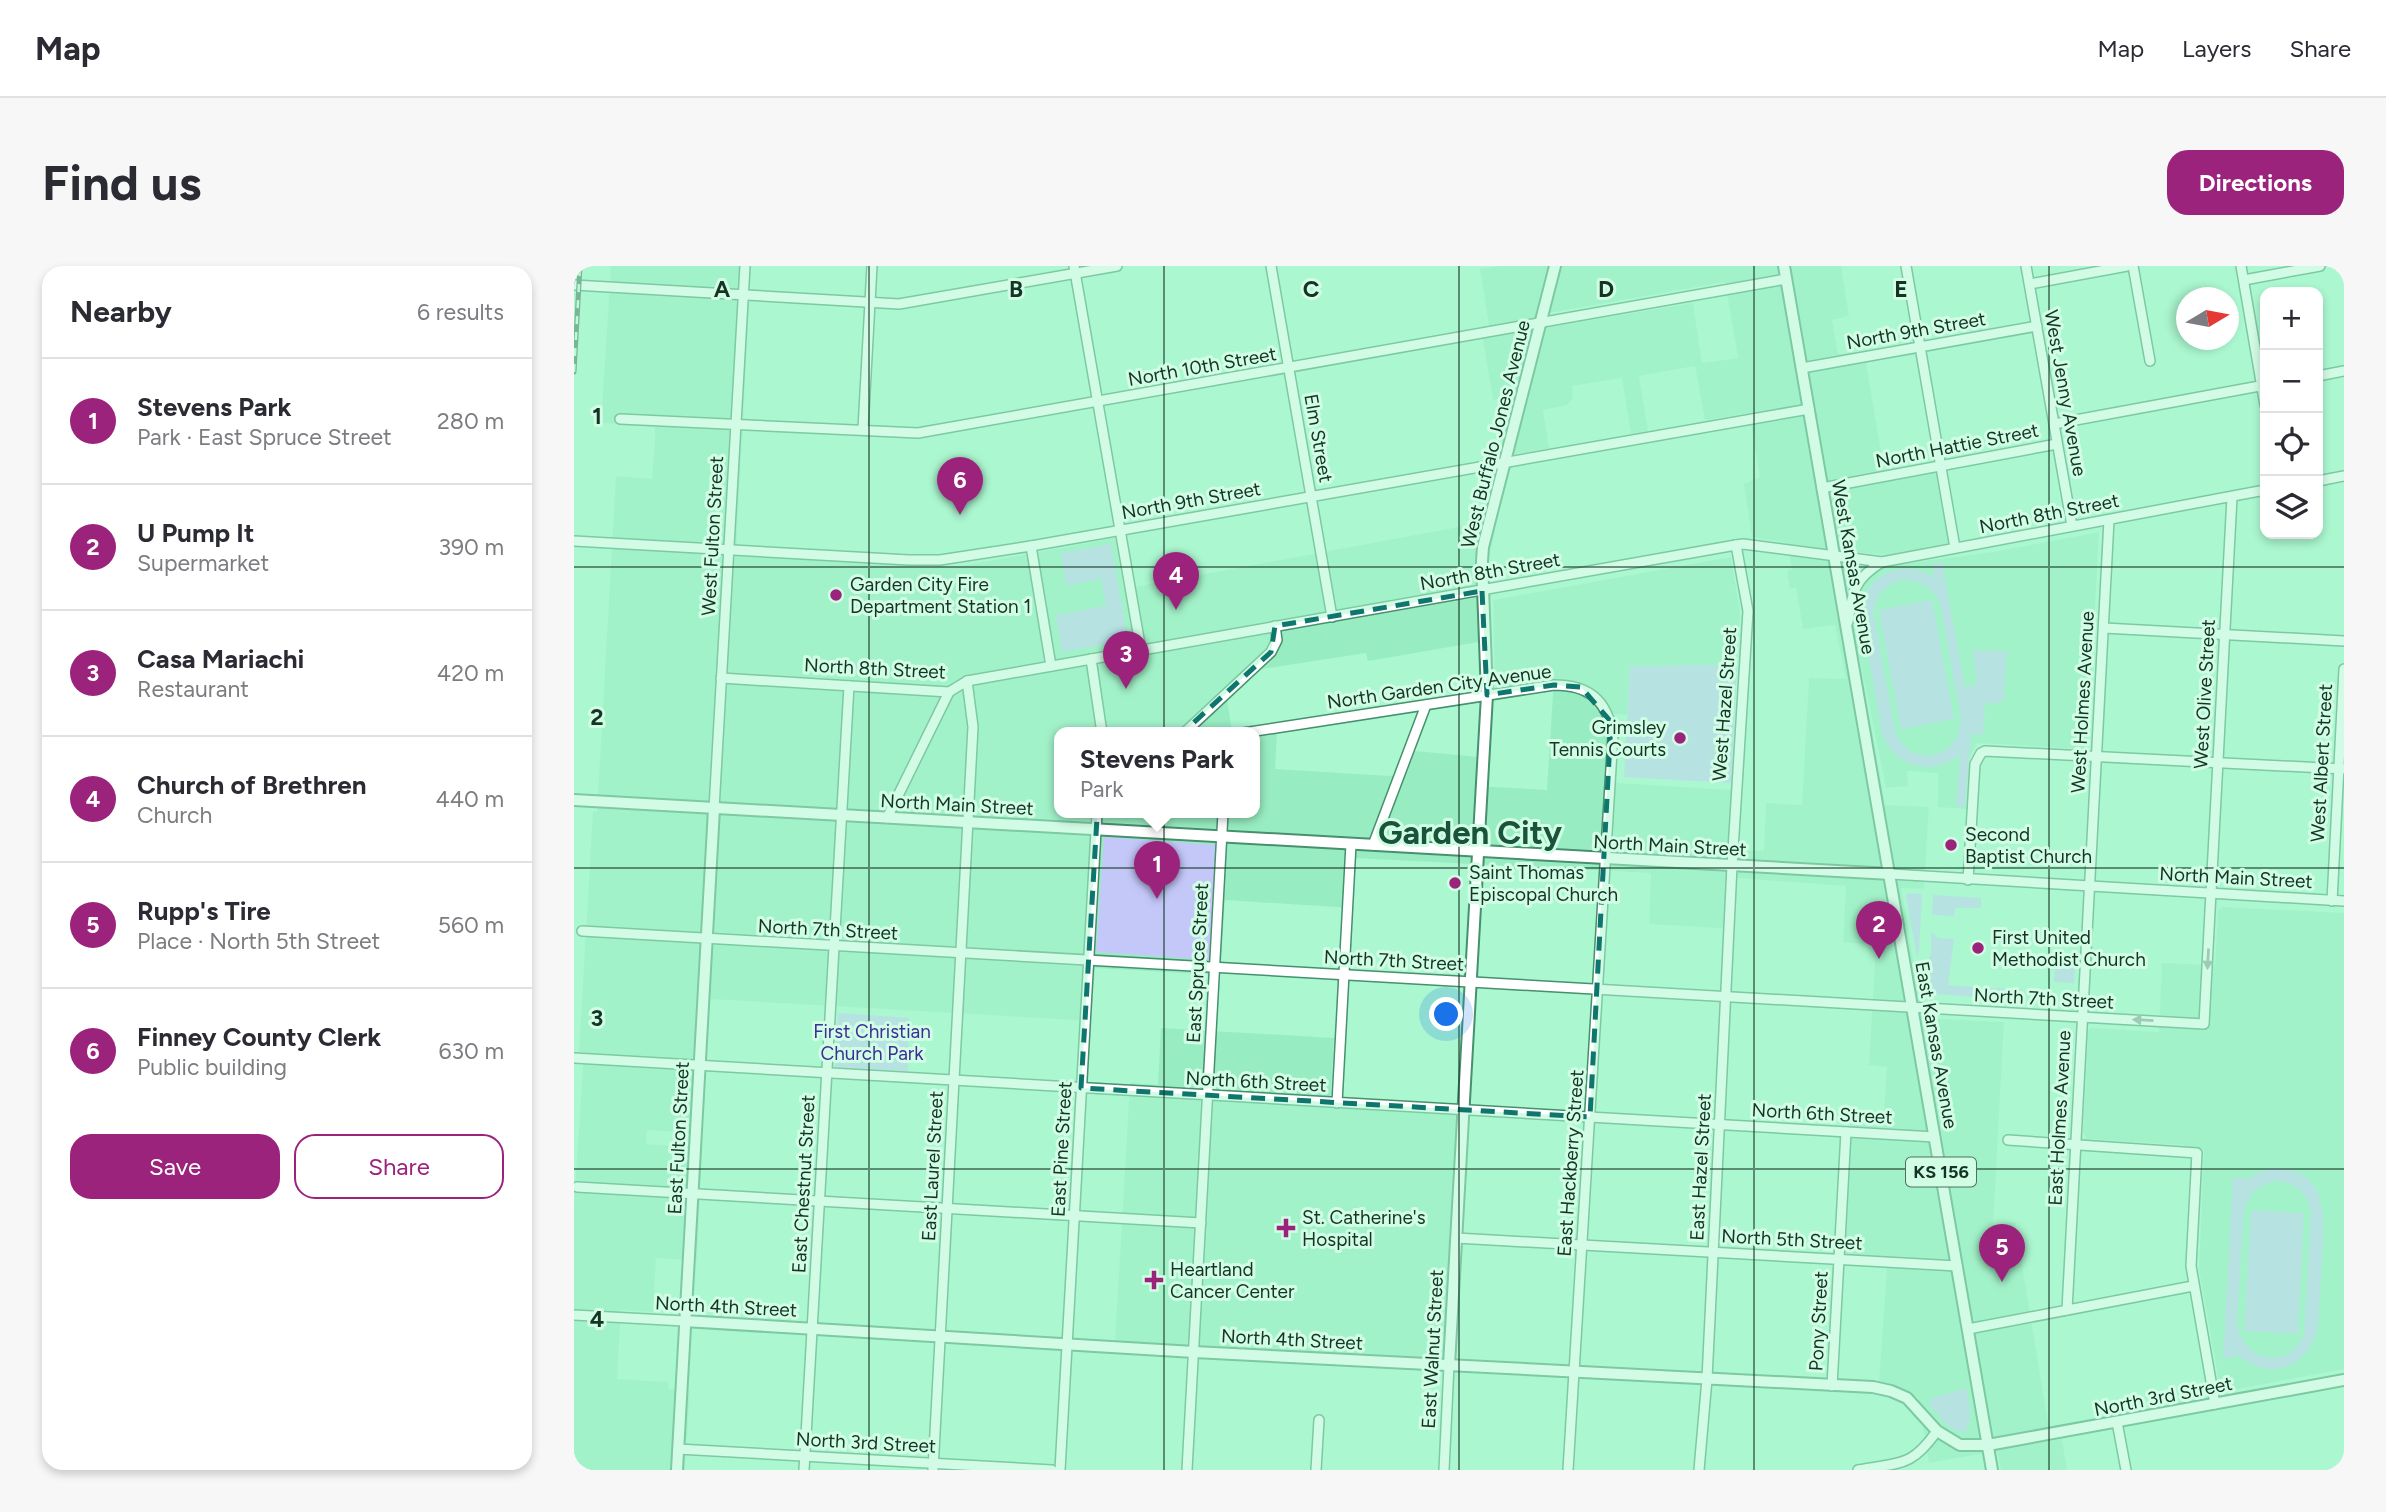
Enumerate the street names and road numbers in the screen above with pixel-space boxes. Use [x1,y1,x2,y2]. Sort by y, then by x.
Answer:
street label: North 9th Street [1845,307,1988,354]
street label: West Jenny Avenue [2040,308,2091,478]
street label: West Buffalo Jones Avenue [1456,318,1535,550]
street label: North 10th Street [1126,342,1278,391]
street label: Elm Street [1299,392,1338,484]
street label: North Hattie Street [1874,418,2041,473]
street label: West Fulton Street [697,455,728,617]
street label: North 9th Street [1120,477,1263,524]
street label: West Kansas Avenue [1827,478,1880,656]
street label: North 8th Street [1977,489,2121,538]
street label: North 8th Street [1418,548,1562,595]
street label: West Holmes Avenue [2066,610,2099,794]
street label: West Olive Street [2189,619,2220,769]
street label: West Hazel Street [1708,626,1741,782]
street label: North 8th Street [803,653,946,684]
street label: North Garden City Avenue [1325,659,1553,714]
street label: West Albert Street [2306,683,2337,843]
street label: North Main Street [880,789,1034,820]
street label: North Main Street [1593,830,1747,861]
street label: North Main Street [2159,862,2313,893]
street label: East Spruce Street [1182,882,1213,1044]
street label: North 7th Street [757,914,899,945]
street label: North 7th Street [1323,945,1465,976]
street label: East Kansas Avenue [1910,960,1963,1131]
street label: North 7th Street [1973,983,2115,1014]
street label: East Holmes Avenue [2043,1030,2076,1206]
street label: East Fulton Street [663,1061,694,1215]
street label: North 6th Street [1185,1066,1327,1097]
street label: East Hackberry Street [1552,1069,1589,1257]
street label: East Pine Street [1046,1081,1077,1218]
street label: East Laurel Street [917,1090,948,1242]
street label: East Hazel Street [1685,1093,1716,1241]
street label: East Chestnut Street [787,1094,820,1274]
street label: North 6th Street [1751,1098,1893,1129]
road number: KS 156 [1906,1157,1976,1186]
street label: North 5th Street [1721,1224,1863,1255]
street label: East Walnut Street [1417,1269,1448,1429]
street label: Pony Street [1804,1270,1833,1372]
street label: North 4th Street [654,1291,798,1322]
street label: North 4th Street [1220,1324,1364,1355]
street label: North 3rd Street [2092,1372,2234,1421]
street label: North 3rd Street [795,1427,937,1458]

